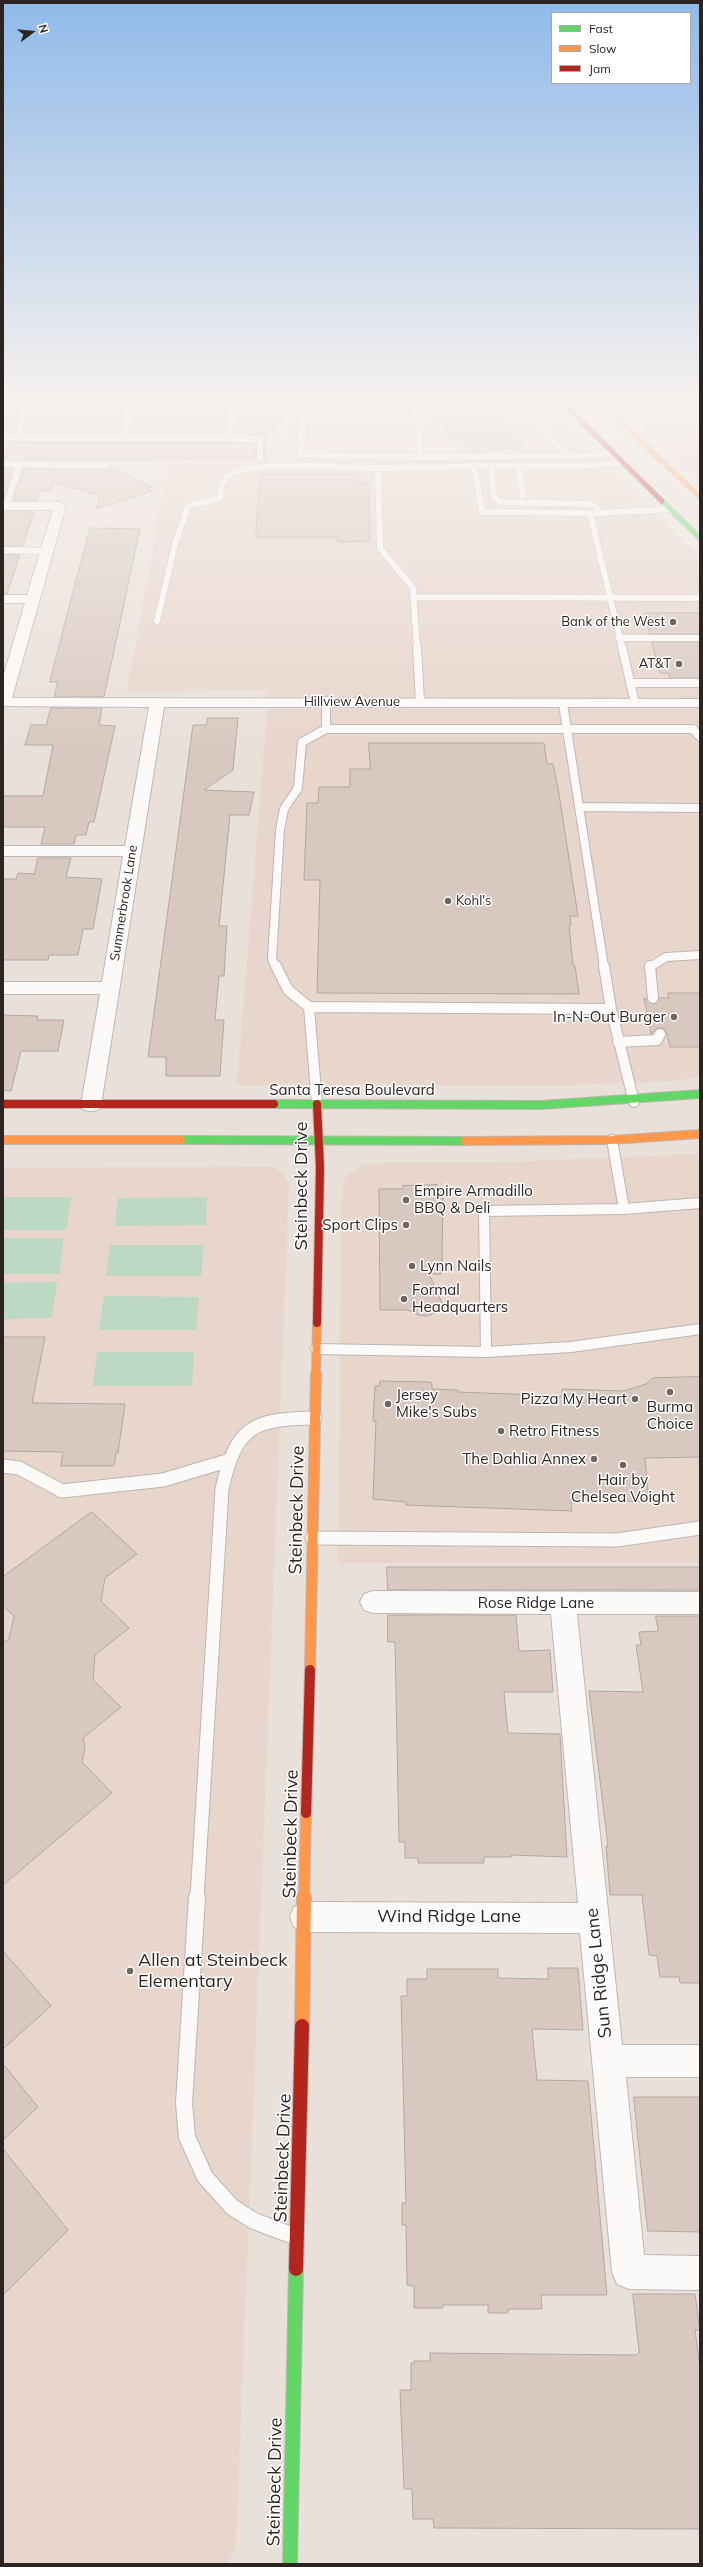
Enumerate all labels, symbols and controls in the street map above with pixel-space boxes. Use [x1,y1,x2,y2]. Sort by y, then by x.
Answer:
north arrow [12,12,52,52]
legend [551,12,691,84]
text: Fast [589,21,613,36]
text: N [36,23,51,35]
text: Slow [589,41,617,56]
text: Jam [589,61,611,76]
place label: Bank of the West [561,614,665,630]
marker: Bank of the West [668,617,678,627]
place label: AT&T [639,656,671,672]
marker: AT&T [674,659,684,669]
street label: Hillview Avenue [304,694,400,710]
street label: Summerbrook Lane [107,844,141,962]
place label: Kohl's [456,893,492,909]
marker: Kohl's [443,896,453,906]
place label: In-N-Out Burger [553,1008,666,1026]
marker: In-N-Out Burger [669,1012,679,1022]
street label: Santa Teresa Boulevard [269,1081,435,1099]
street label: Steinbeck Drive [291,1122,313,1250]
place label: Empire Armadillo BBQ & Deli [414,1182,533,1217]
marker: Empire Armadillo BBQ & Deli [401,1195,411,1205]
place label: Sport Clips [322,1216,398,1234]
marker: Sport Clips [401,1220,411,1230]
place label: Lynn Nails [420,1257,492,1275]
marker: Lynn Nails [407,1261,417,1271]
place label: Formal Headquarters [412,1281,508,1316]
marker: Formal Headquarters [399,1294,409,1304]
place label: Jersey Mike's Subs [396,1386,477,1421]
marker: Burma Choice [665,1387,675,1397]
place label: Pizza My Heart [521,1390,627,1408]
marker: Pizza My Heart [630,1394,640,1404]
place label: Burma Choice [647,1398,693,1433]
marker: Jersey Mike's Subs [383,1399,393,1409]
place label: Retro Fitness [509,1422,600,1440]
marker: Retro Fitness [496,1426,506,1436]
street label: Steinbeck Drive [285,1445,309,1575]
place label: The Dahlia Annex [462,1450,586,1468]
marker: The Dahlia Annex [589,1454,599,1464]
marker: Hair by Chelsea Voight [618,1460,628,1470]
place label: Hair by Chelsea Voight [571,1471,675,1506]
street label: Rose Ridge Lane [478,1594,594,1612]
street label: Steinbeck Drive [279,1769,303,1899]
street label: Wind Ridge Lane [377,1906,521,1928]
street label: Sun Ridge Lane [581,1907,617,2039]
place label: Allen at Steinbeck Elementary [138,1950,287,1992]
marker: Allen at Steinbeck Elementary [125,1966,135,1976]
street label: Steinbeck Drive [270,2093,296,2223]
street label: Steinbeck Drive [263,2417,287,2547]

